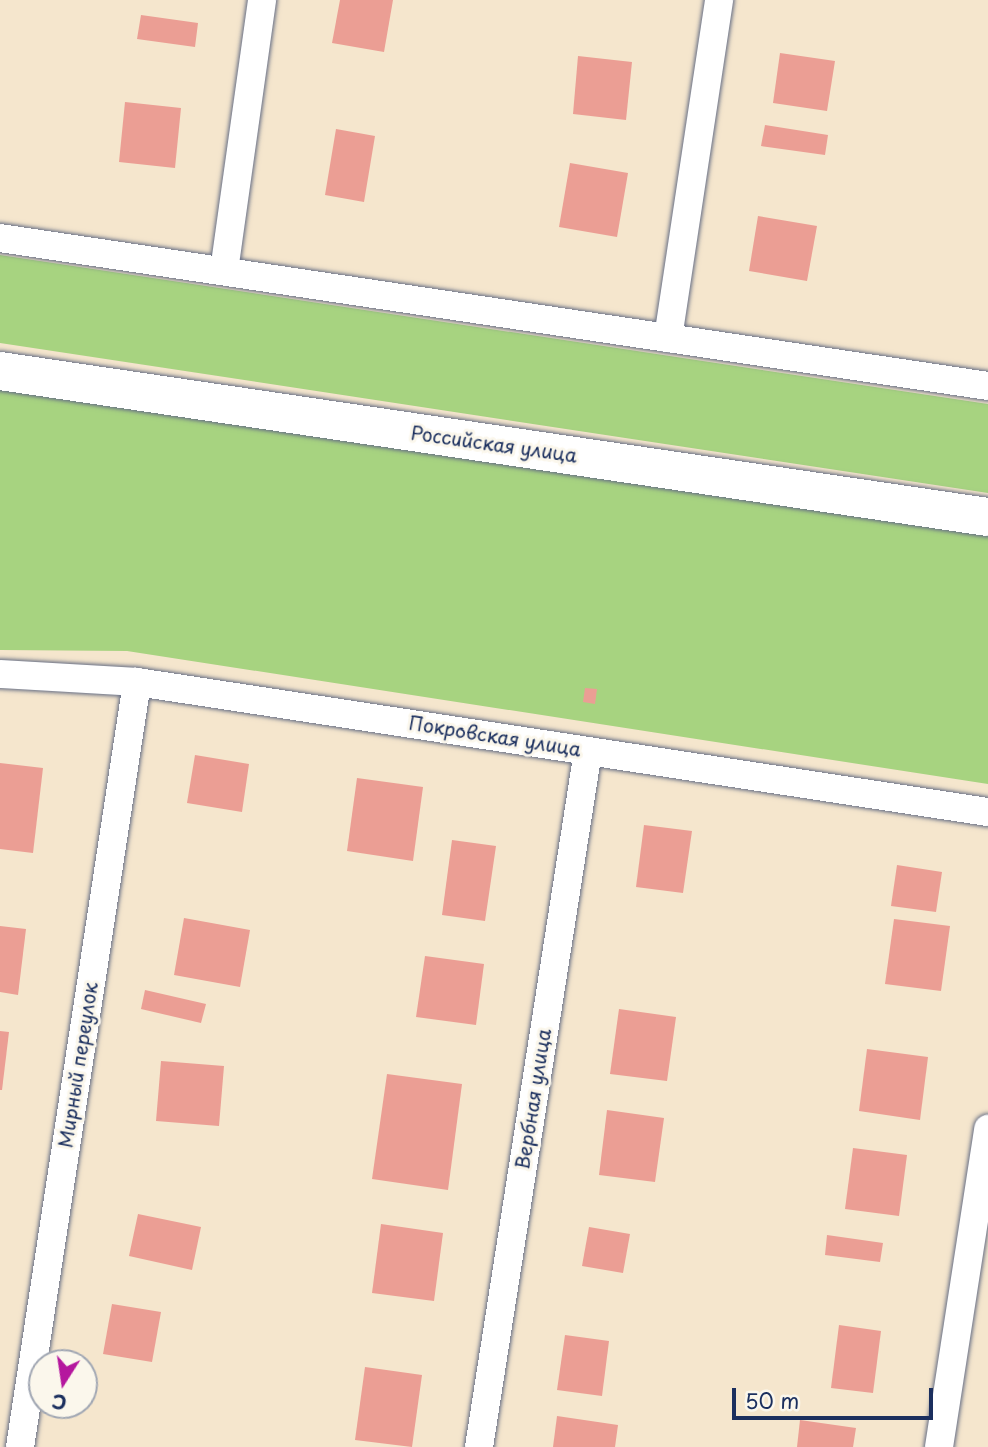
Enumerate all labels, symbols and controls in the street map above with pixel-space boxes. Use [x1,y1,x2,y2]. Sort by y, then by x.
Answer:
street label: Российская улица [409,421,579,467]
street label: Покровская улица [407,711,583,761]
street label: Мирный переулок [54,980,102,1150]
street label: Вербная улица [511,1026,555,1172]
north arrow [28,1349,98,1419]
scale bar [736,1374,937,1418]
text: 50 m [745,1384,799,1416]
text: С [49,1387,69,1418]

